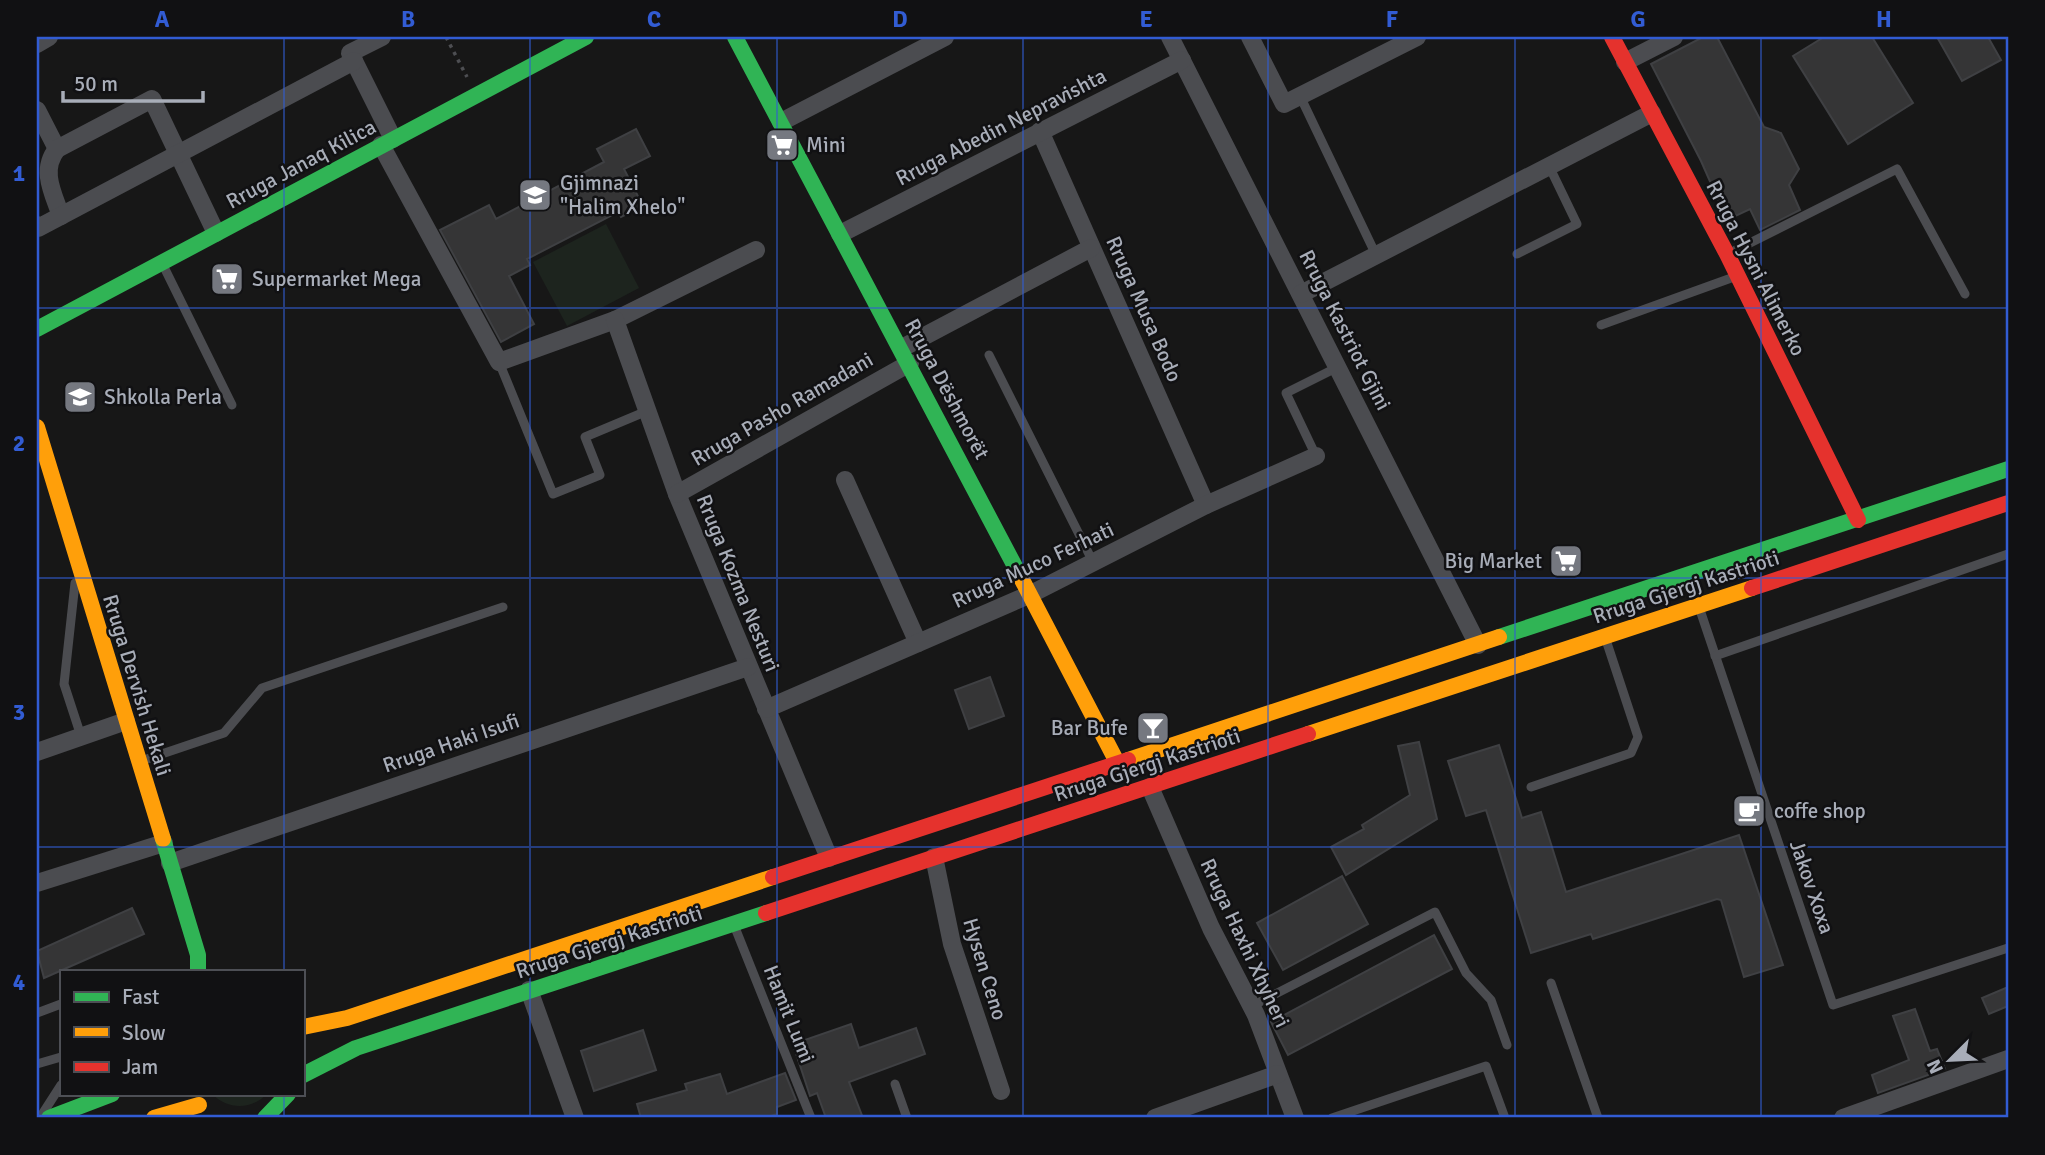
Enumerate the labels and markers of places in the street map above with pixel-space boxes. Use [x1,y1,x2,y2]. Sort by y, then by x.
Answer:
supermarket icon: Mini [763,126,801,164]
place label: Mini [806,132,846,158]
place label: Gjimnazi "Halim Xhelo" [560,170,685,220]
school or university icon: Gjimnazi "Halim Xhelo" [516,176,554,214]
supermarket icon: Supermarket Mega [208,260,246,298]
place label: Supermarket Mega [252,266,421,292]
school or university icon: Shkolla Perla [61,378,99,416]
place label: Shkolla Perla [104,384,222,410]
supermarket icon: Big Market [1547,542,1585,580]
place label: Big Market [1445,548,1542,574]
bar icon: Bar Bufe [1134,709,1172,747]
place label: Bar Bufe [1051,715,1128,741]
cafe icon: coffe shop [1730,792,1768,830]
place label: coffe shop [1774,798,1866,824]

